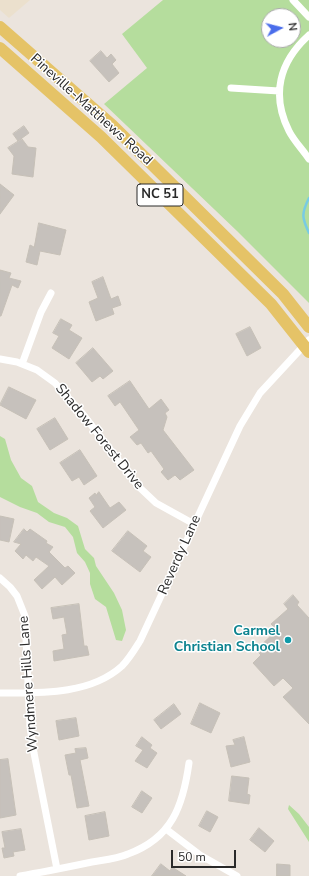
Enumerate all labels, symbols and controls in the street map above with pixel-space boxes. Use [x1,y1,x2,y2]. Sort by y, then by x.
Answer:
north arrow [261,8,301,48]
text: N [284,22,300,32]
street label: Pineville-Matthews Road [26,51,156,169]
road number: NC 51 [137,184,183,206]
street label: Shadow Forest Drive [51,381,147,493]
street label: Reverdy Lane [155,513,205,597]
street label: Wyndmere Hills Lane [16,615,42,753]
place label: Carmel Christian School [174,624,280,656]
marker: Carmel Christian School [283,635,293,645]
scale bar [173,842,238,868]
text: 50 m [178,849,206,865]

